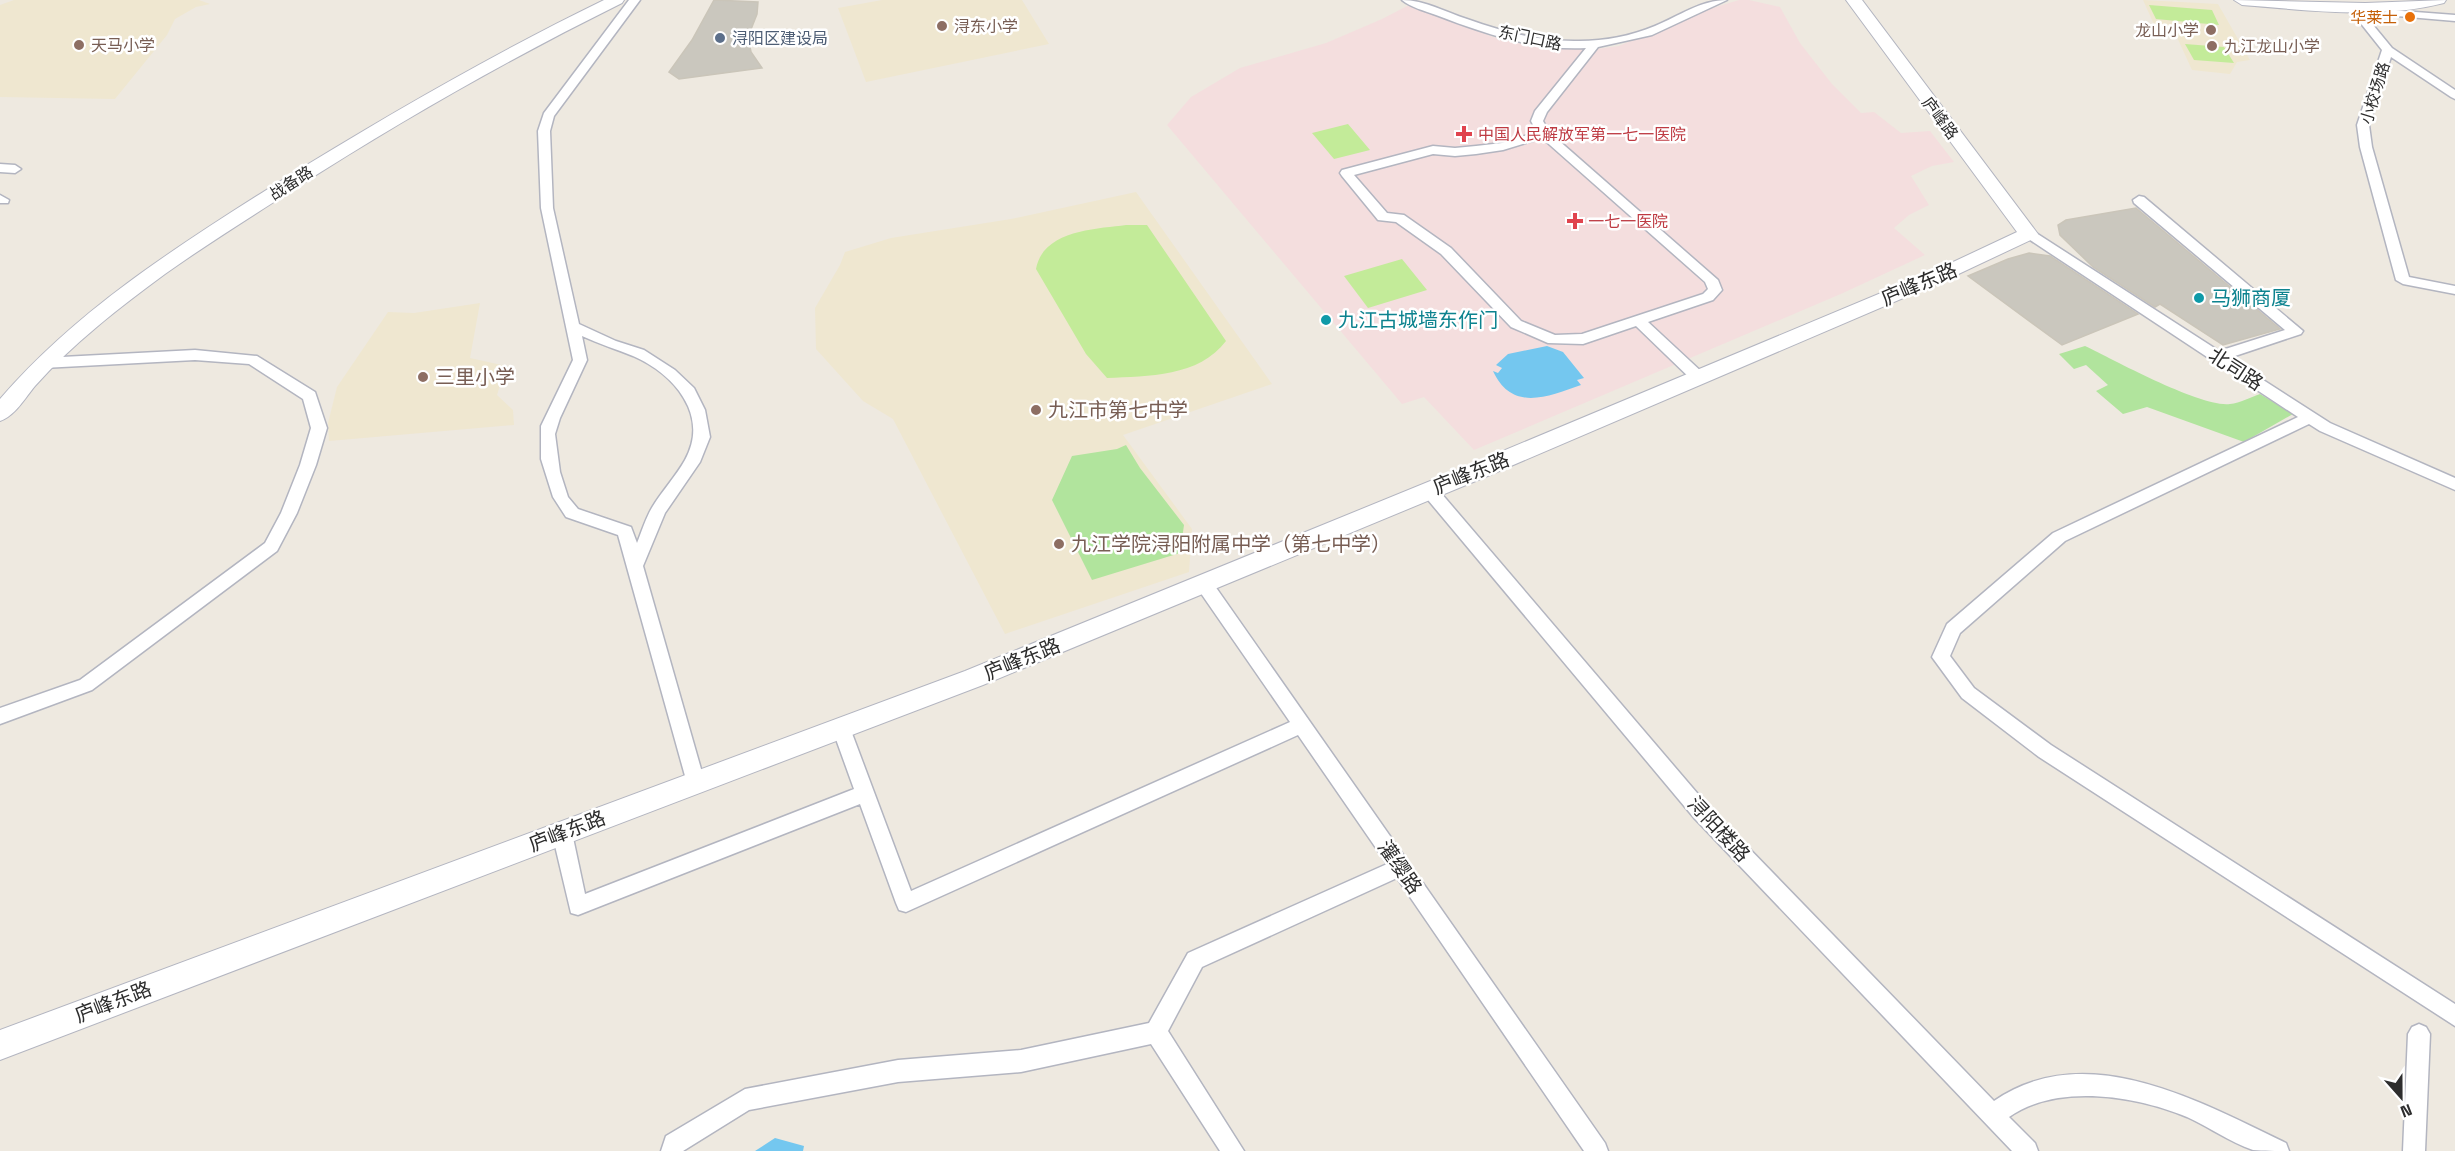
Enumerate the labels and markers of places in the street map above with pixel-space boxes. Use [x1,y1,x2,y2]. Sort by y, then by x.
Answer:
place label: 华莱士 [2350,7,2398,28]
marker: 华莱士 [2403,10,2417,24]
place label: 浔东小学 [954,16,1018,37]
marker: 浔东小学 [935,19,949,33]
place label: 龙山小学 [2135,20,2199,41]
marker: 龙山小学 [2204,23,2218,37]
place label: 浔阳区建设局 [732,28,828,49]
marker: 浔阳区建设局 [713,31,727,45]
place label: 天马小学 [91,35,155,56]
place label: 九江龙山小学 [2224,36,2320,57]
marker: 天马小学 [72,38,86,52]
marker: 九江龙山小学 [2205,39,2219,53]
place label: 中国人民解放军第一七一医院 [1478,124,1686,145]
marker: 中国人民解放军第一七一医院 [1455,125,1473,143]
place label: 一七一医院 [1588,211,1668,232]
marker: 一七一医院 [1566,212,1584,230]
place label: 马狮商厦 [2211,285,2291,311]
marker: 马狮商厦 [2192,291,2206,305]
place label: 九江古城墙东作门 [1338,307,1498,333]
marker: 九江古城墙东作门 [1319,313,1333,327]
place label: 三里小学 [435,364,515,390]
marker: 三里小学 [416,370,430,384]
place label: 九江市第七中学 [1048,397,1188,423]
marker: 九江市第七中学 [1029,403,1043,417]
place label: 九江学院浔阳附属中学（第七中学） [1071,531,1391,557]
marker: 九江学院浔阳附属中学（第七中学） [1052,537,1066,551]

